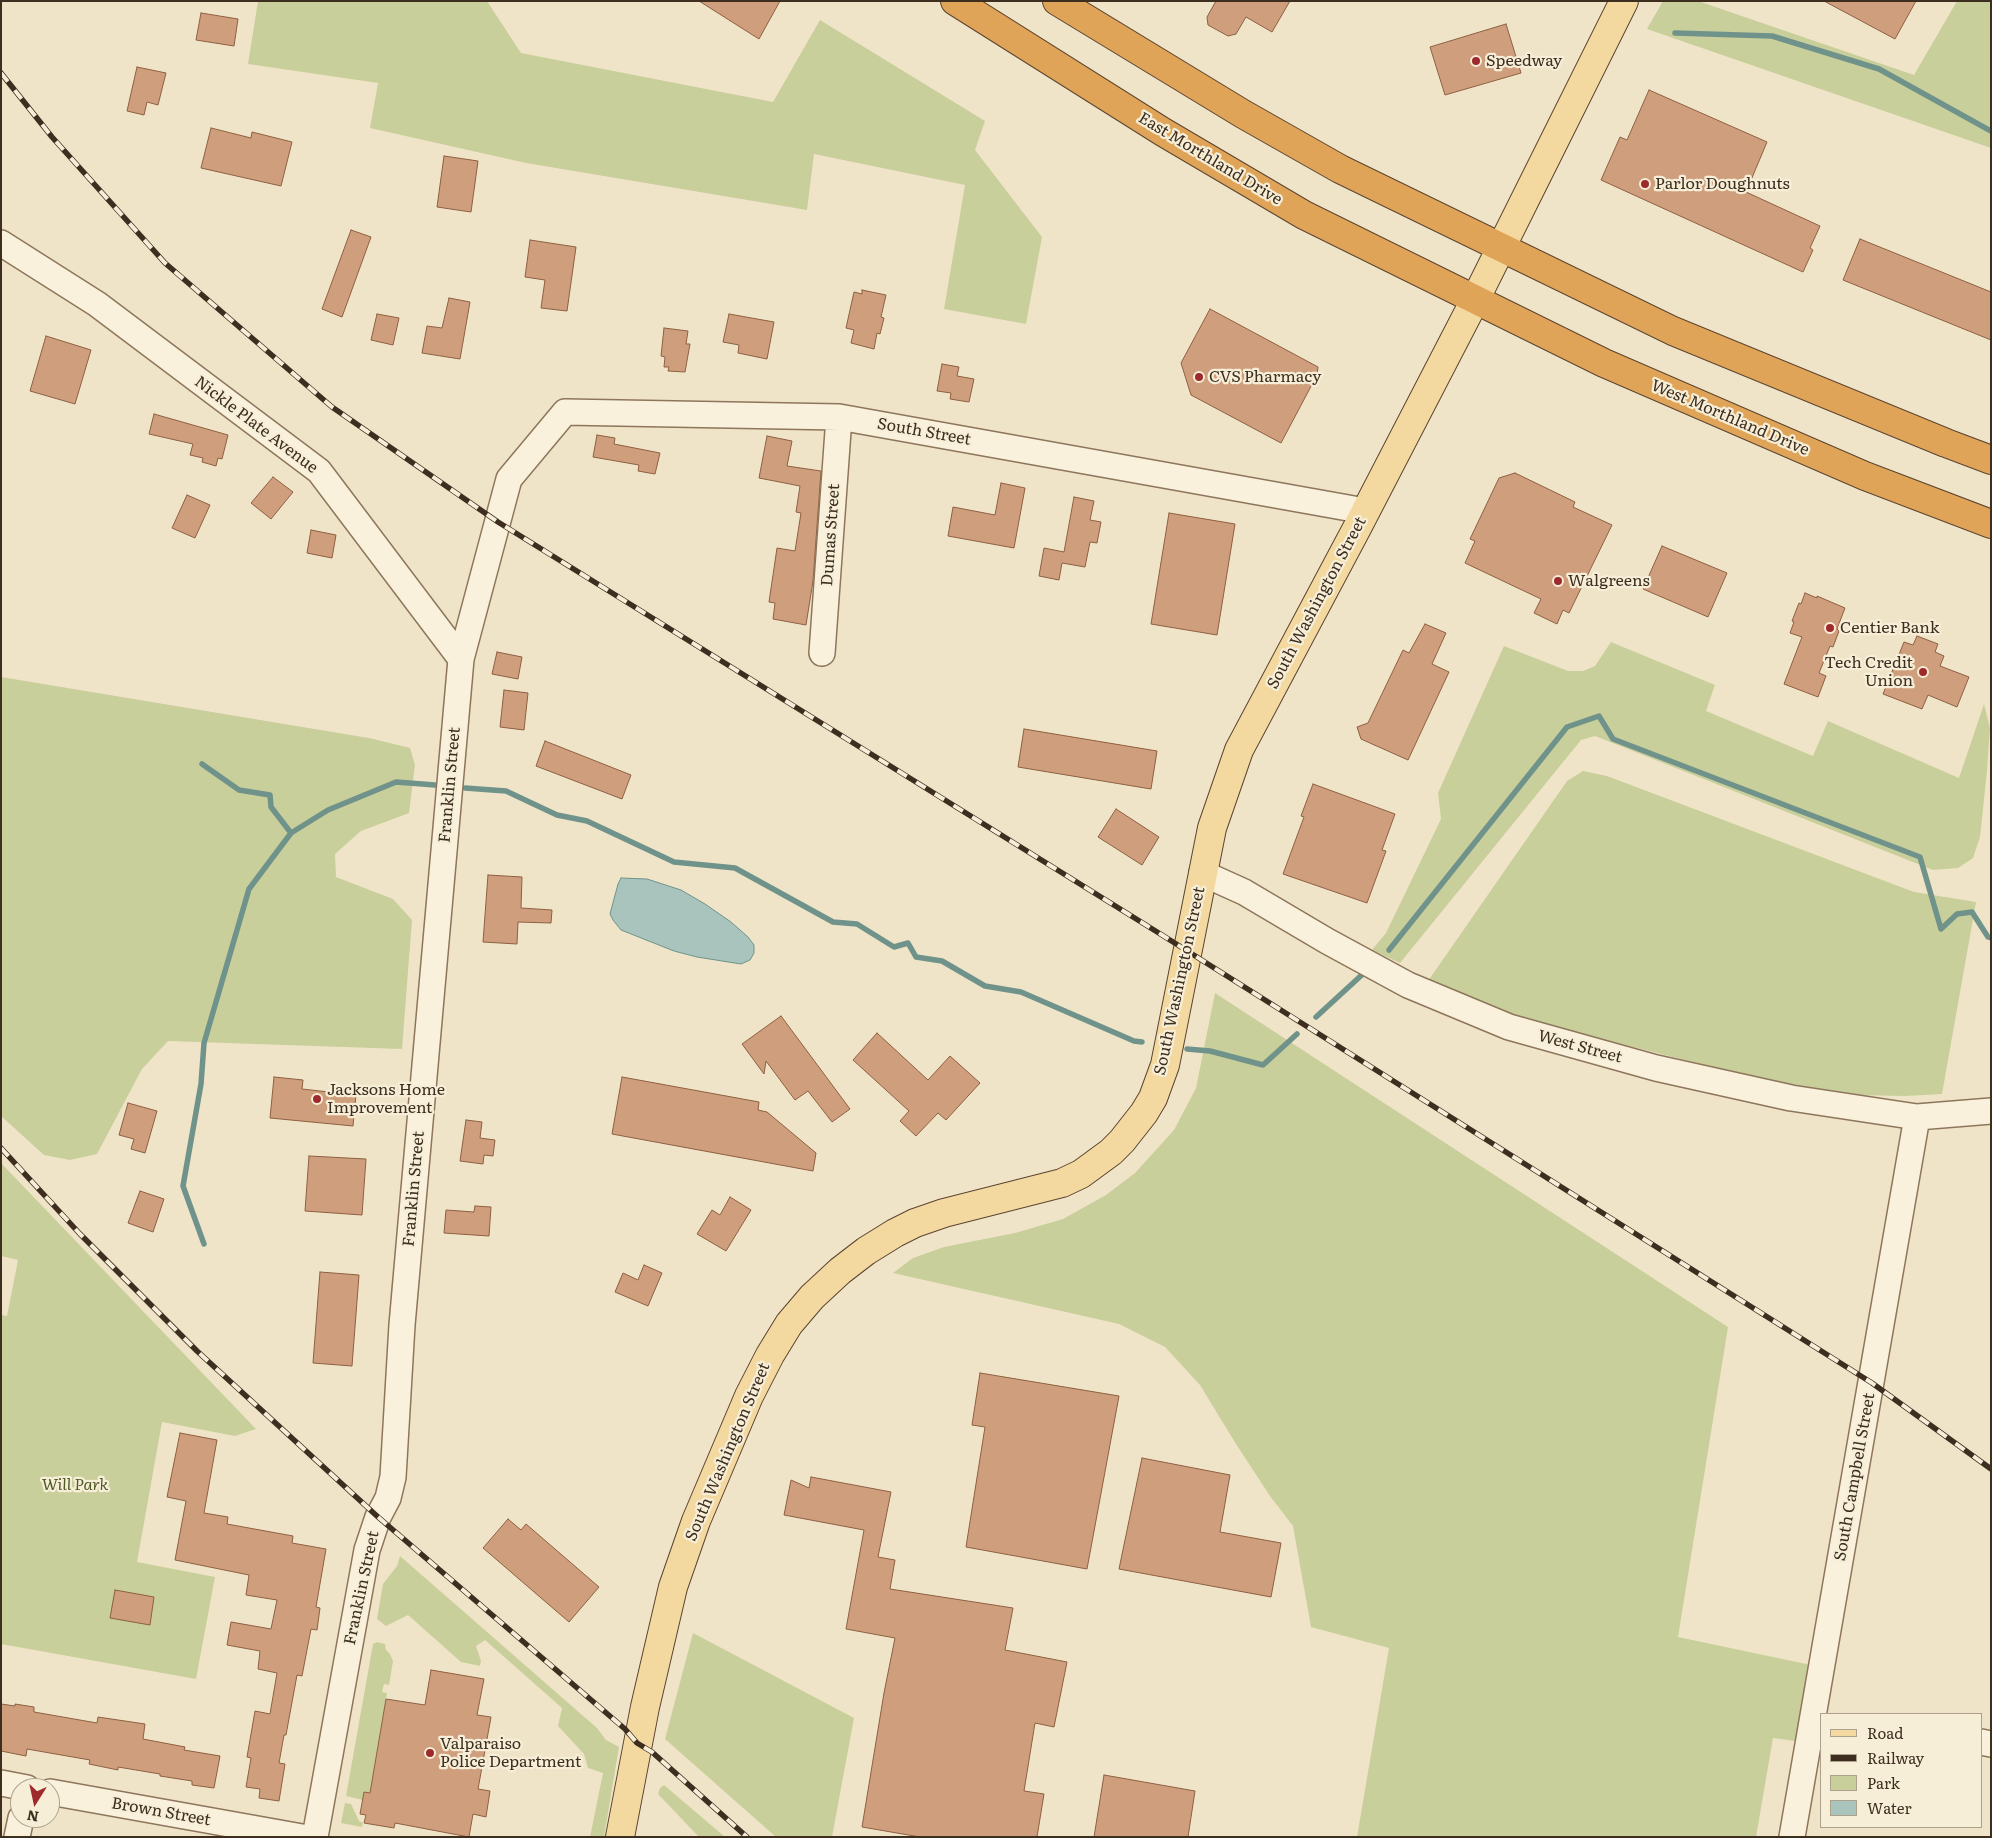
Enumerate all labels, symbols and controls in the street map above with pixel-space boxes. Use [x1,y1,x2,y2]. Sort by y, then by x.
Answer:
place label: Speedway [1486,51,1562,71]
marker: Speedway [1470,55,1482,67]
street label: East Morthland Drive [1135,108,1285,210]
place label: Parlor Doughnuts [1655,174,1790,194]
marker: Parlor Doughnuts [1639,178,1651,190]
place label: CVS Pharmacy [1209,367,1321,387]
marker: CVS Pharmacy [1193,371,1205,383]
street label: Nickle Plate Avenue [190,372,322,478]
street label: West Morthland Drive [1648,376,1812,460]
street label: South Street [876,414,972,450]
street label: Dumas Street [818,483,844,587]
street label: South Washington Street [1263,514,1371,692]
place label: Walgreens [1568,571,1650,591]
marker: Walgreens [1552,575,1564,587]
place label: Centier Bank [1840,618,1940,638]
marker: Centier Bank [1824,622,1836,634]
place label: Tech Credit Union [1824,653,1913,691]
marker: Tech Credit Union [1917,666,1929,678]
street label: Franklin Street [435,726,465,844]
street label: South Washington Street [1151,885,1209,1077]
street label: West Street [1536,1027,1624,1067]
place label: Jacksons Home Improvement [327,1080,445,1118]
marker: Jacksons Home Improvement [311,1093,323,1105]
street label: Franklin Street [399,1130,429,1248]
street label: South Washington Street [682,1360,774,1544]
street label: South Campbell Street [1831,1391,1879,1563]
park label: Will Park [42,1475,108,1495]
street label: Franklin Street [341,1529,383,1647]
legend [1820,1713,1982,1828]
text: Road [1867,1721,1903,1744]
place label: Valparaiso Police Department [440,1734,581,1772]
text: Railway [1867,1746,1924,1769]
marker: Valparaiso Police Department [424,1747,436,1759]
text: Park [1867,1771,1900,1794]
north arrow [10,1778,60,1828]
street label: Brown Street [110,1794,212,1830]
text: Water [1867,1796,1912,1819]
text: N [25,1806,40,1828]

